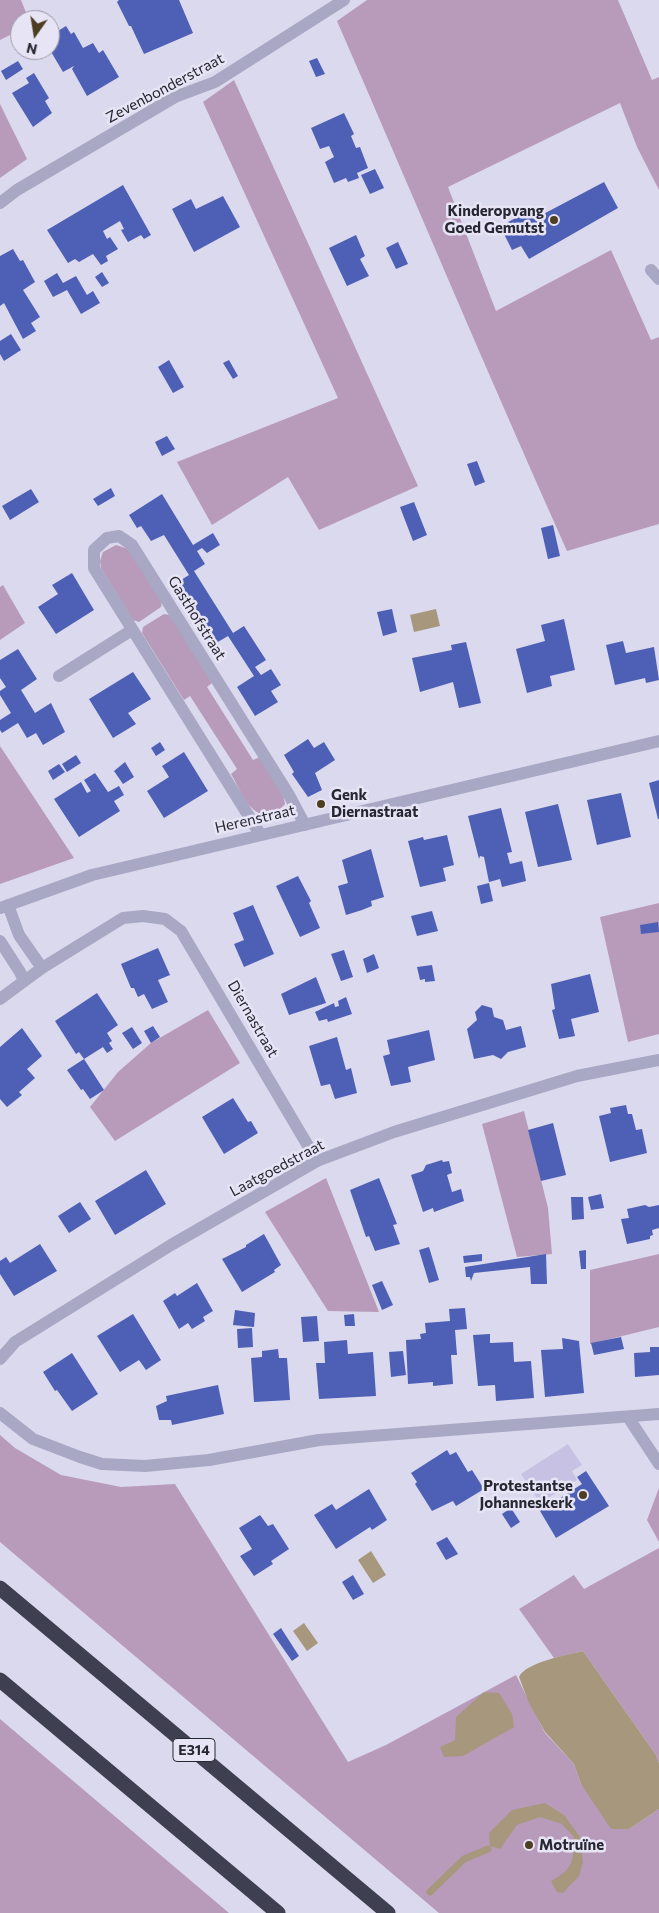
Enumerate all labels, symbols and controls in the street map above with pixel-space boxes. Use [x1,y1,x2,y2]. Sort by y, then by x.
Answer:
north arrow [10,10,60,60]
text: N [25,40,39,59]
street label: Zevenbonderstraat [103,49,227,127]
place label: Kinderopvang Goed Gemutst [445,202,544,237]
marker: Kinderopvang Goed Gemutst [548,214,560,226]
street label: Gasthofstraat [164,573,230,663]
place label: Genk Diernastraat [331,786,418,821]
marker: Genk Diernastraat [315,798,327,810]
street label: Herenstraat [213,801,297,837]
street label: Diernastraat [224,977,282,1061]
street label: Laatgoedstraat [227,1136,327,1200]
place label: Protestantse Johanneskerk [480,1477,573,1512]
marker: Protestantse Johanneskerk [577,1489,589,1501]
road number: E314 [173,1738,215,1762]
place label: Motruïne [539,1836,604,1854]
marker: Motruïne [523,1839,535,1851]

